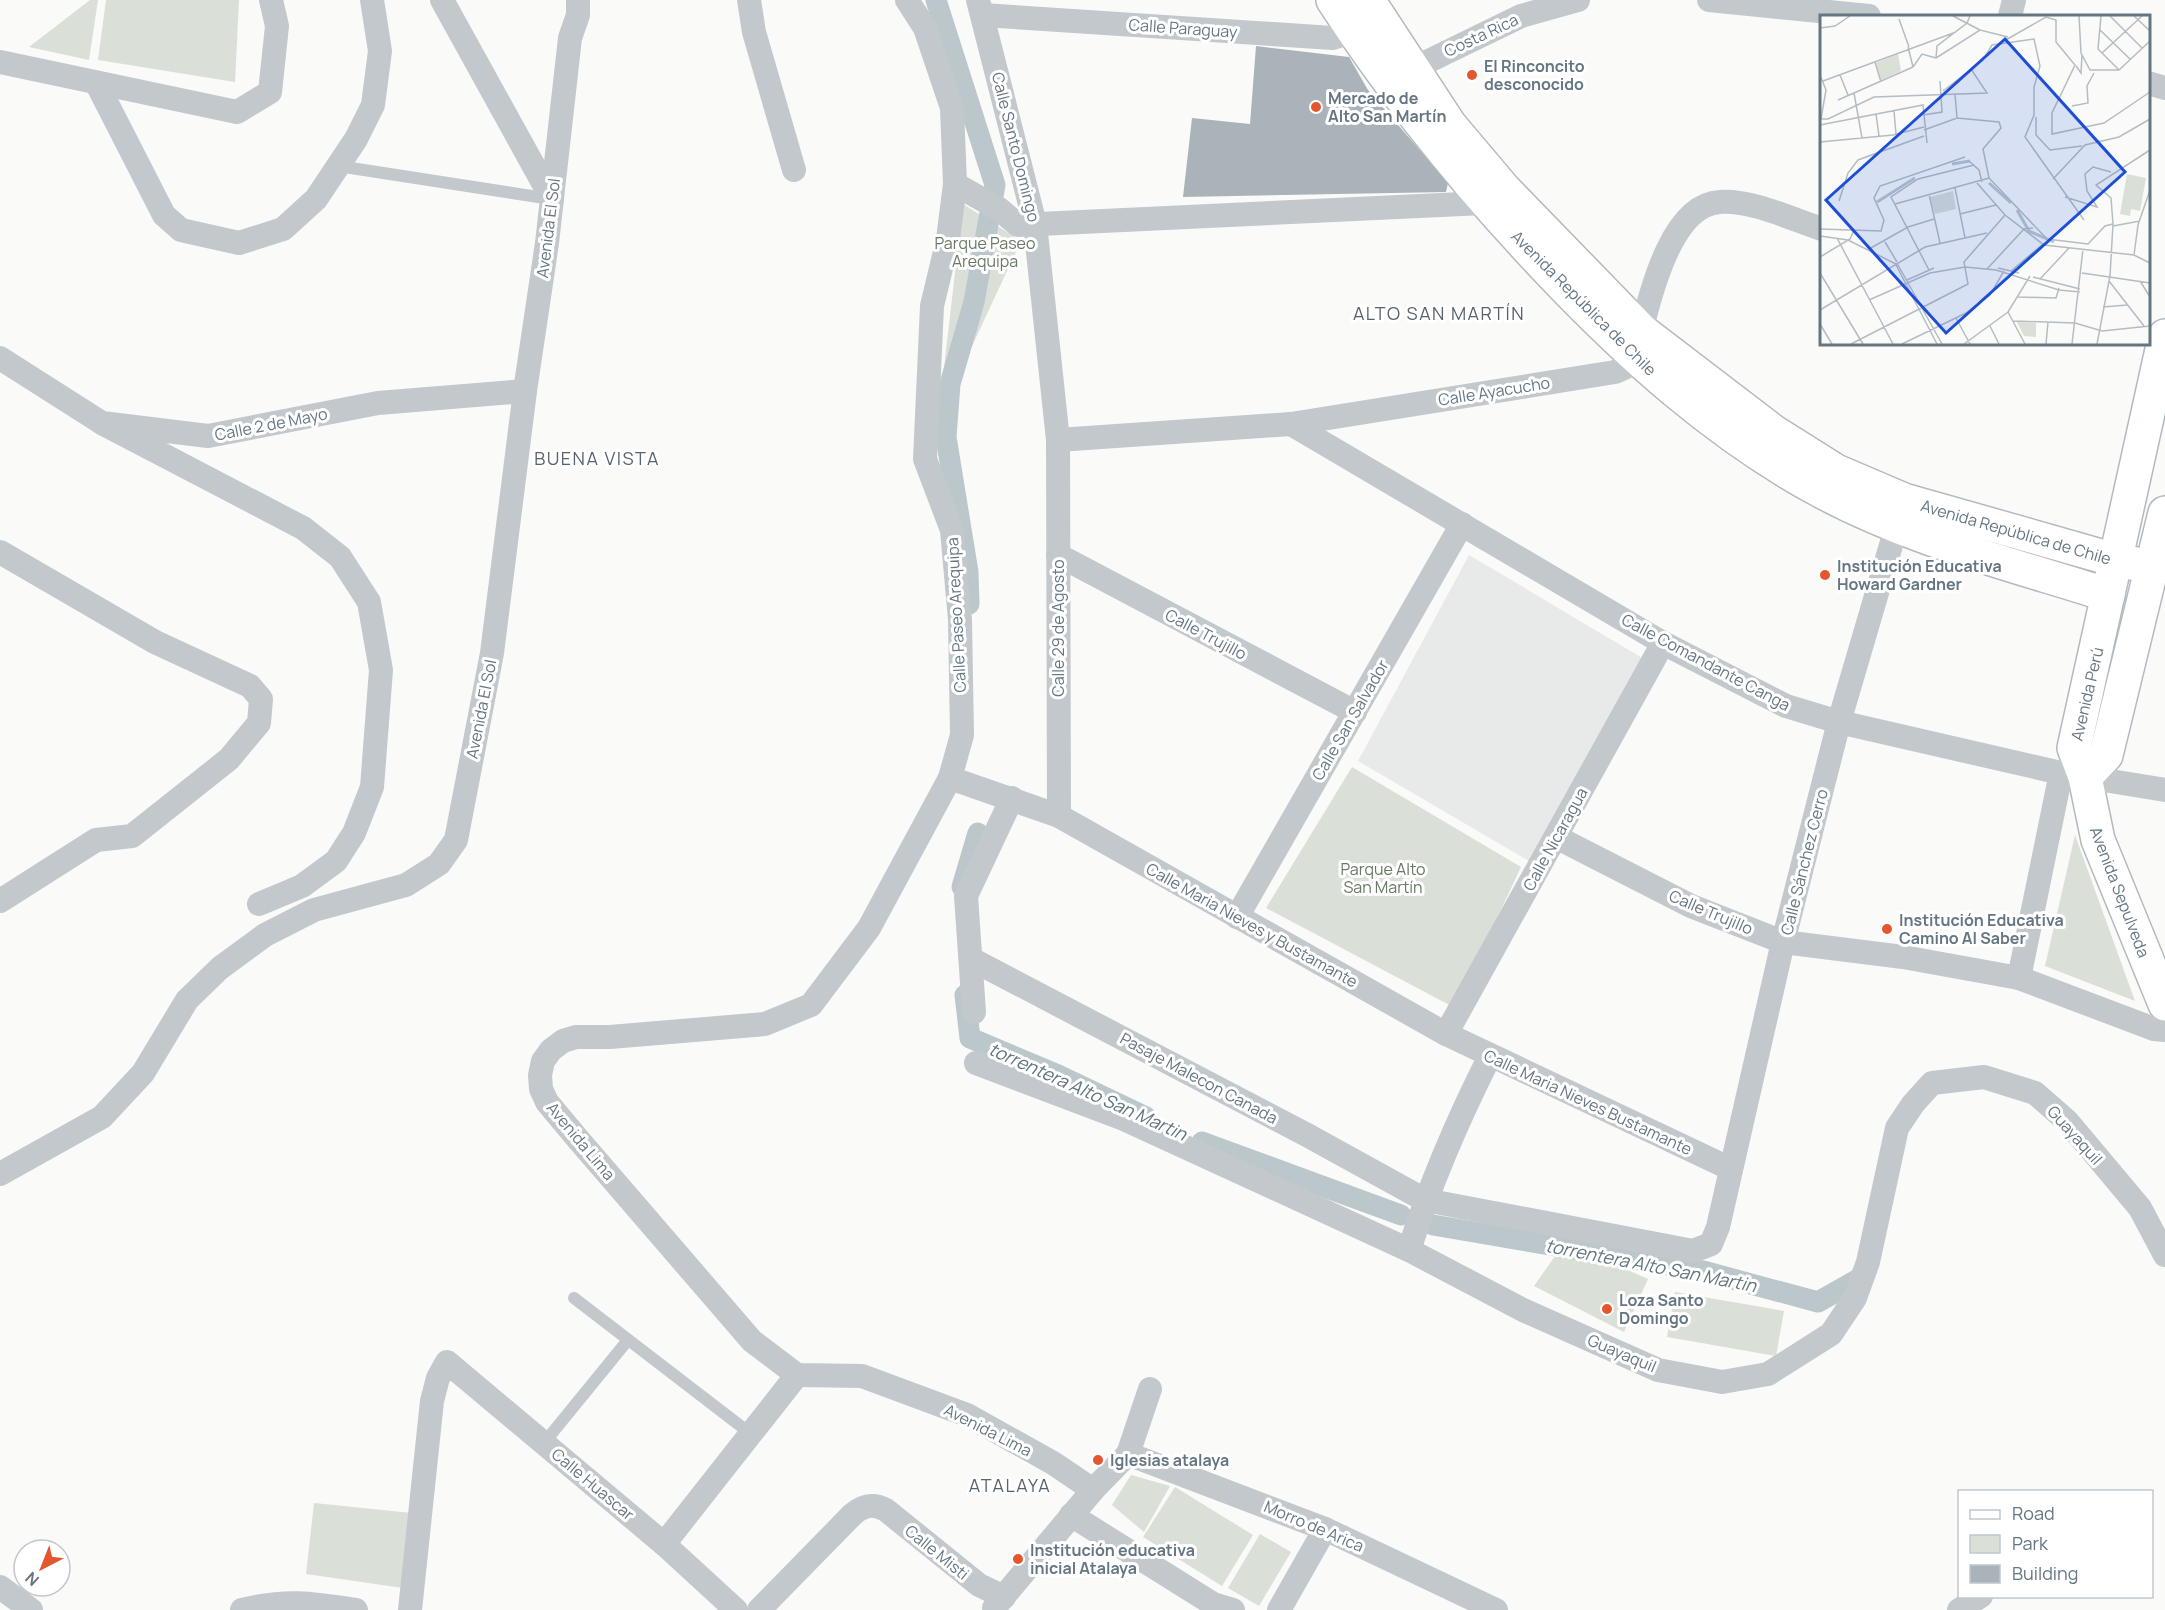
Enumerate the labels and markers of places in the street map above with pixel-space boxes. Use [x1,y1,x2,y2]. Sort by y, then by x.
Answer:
place label: El Rinconcito desconocido [1484,55,1585,95]
marker: El Rinconcito desconocido [1465,68,1479,82]
place label: Mercado de Alto San Martín [1328,87,1446,127]
marker: Mercado de Alto San Martín [1309,100,1323,114]
place label: Institución Educativa Howard Gardner [1837,555,2002,595]
marker: Institución Educativa Howard Gardner [1818,568,1832,582]
place label: Institución Educativa Camino Al Saber [1899,909,2064,949]
marker: Institución Educativa Camino Al Saber [1880,922,1894,936]
place label: Loza Santo Domingo [1619,1289,1704,1329]
marker: Loza Santo Domingo [1600,1302,1614,1316]
place label: Iglesias atalaya [1110,1449,1229,1471]
marker: Iglesias atalaya [1091,1453,1105,1467]
place label: Institución educativa inicial Atalaya [1030,1539,1195,1579]
marker: Institución educativa inicial Atalaya [1011,1552,1025,1566]

